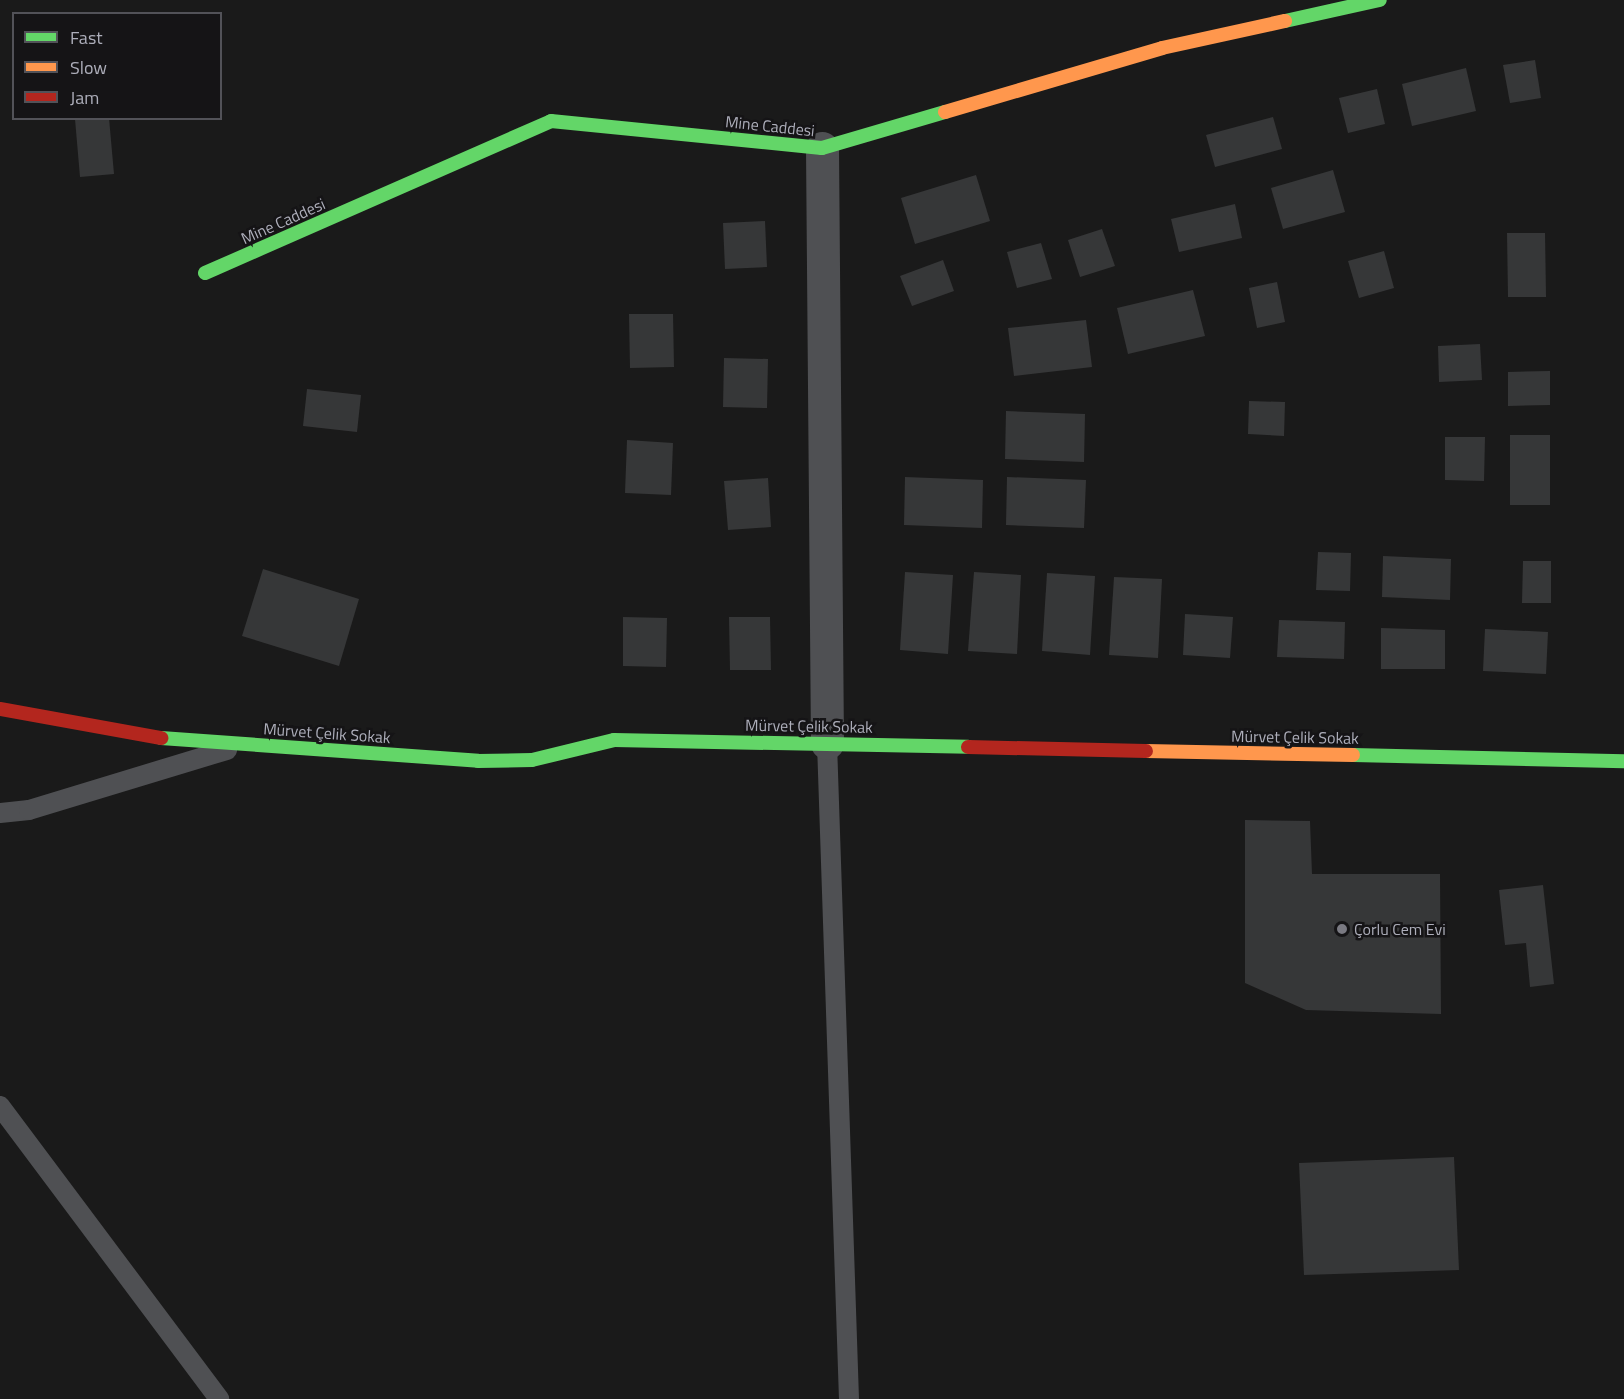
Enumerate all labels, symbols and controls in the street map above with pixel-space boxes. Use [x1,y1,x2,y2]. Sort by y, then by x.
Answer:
legend [12,12,222,120]
text: Fast [70,24,103,51]
text: Slow [70,54,107,81]
text: Jam [70,84,99,111]
street label: Mine Caddesi [724,112,816,140]
street label: Mine Caddesi [238,194,328,248]
street label: Mürvet Çelik Sokak [745,715,873,737]
street label: Mürvet Çelik Sokak [263,719,391,747]
street label: Mürvet Çelik Sokak [1231,726,1359,748]
place label: Çorlu Cem Evi [1354,919,1446,939]
marker: Çorlu Cem Evi [1335,922,1349,936]

